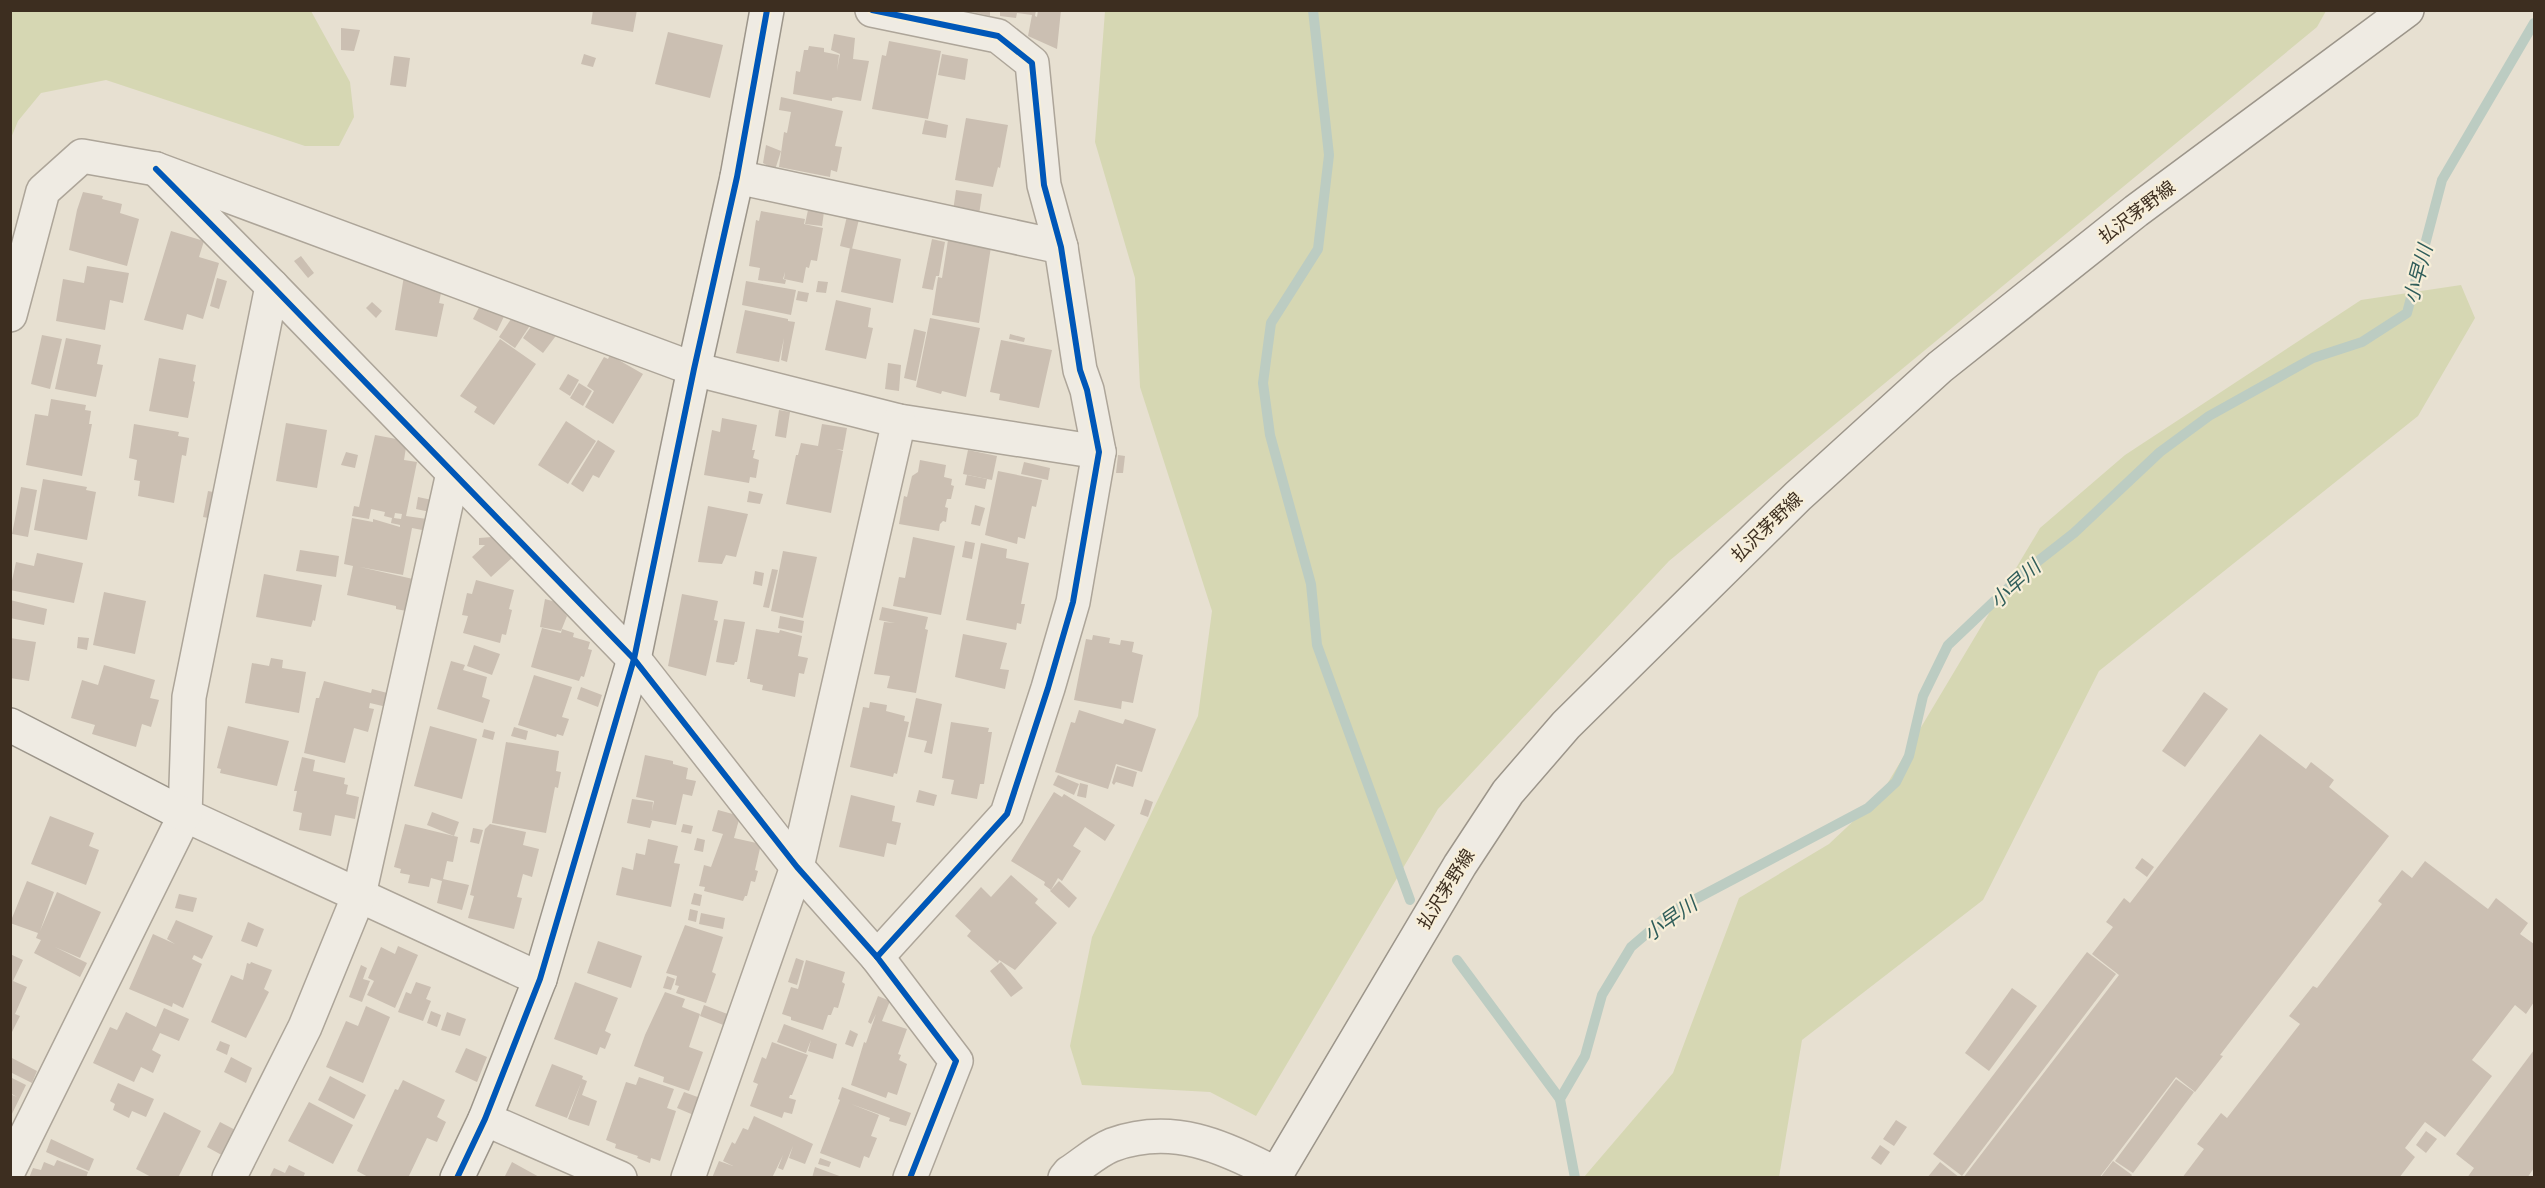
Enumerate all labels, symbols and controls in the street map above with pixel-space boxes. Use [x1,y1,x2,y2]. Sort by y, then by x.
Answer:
street label: 払沢茅野線 [2095,177,2179,247]
water label: 小早川 [2400,240,2437,306]
street label: 払沢茅野線 [1728,489,1806,565]
water label: 小早川 [1985,554,2046,612]
street label: 払沢茅野線 [1414,846,1478,932]
water label: 小早川 [1639,892,1703,945]

